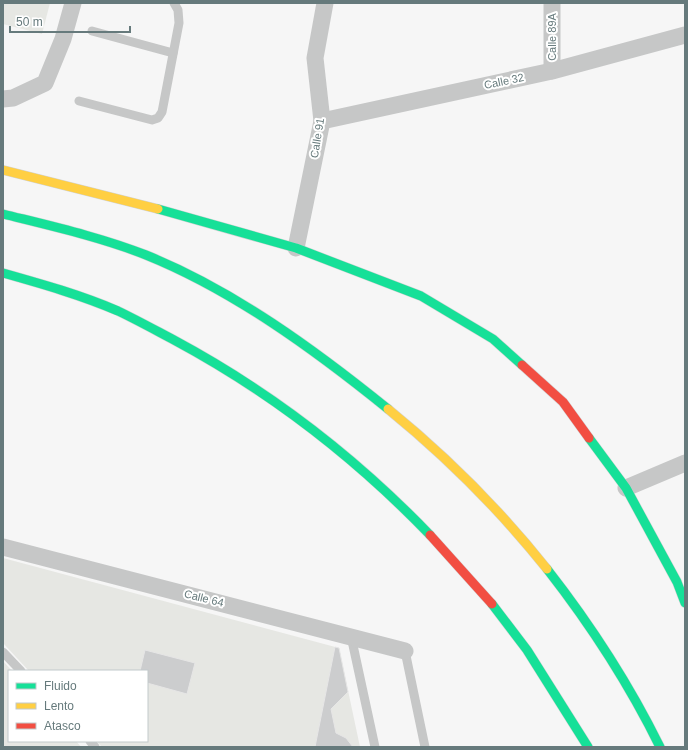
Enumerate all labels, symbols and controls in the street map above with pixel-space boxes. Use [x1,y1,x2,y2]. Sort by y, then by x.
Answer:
scale bar [10,8,130,34]
street label: Calle 89A [546,12,558,61]
text: 50 m [16,15,43,29]
street label: Calle 32 [483,71,525,91]
street label: Calle 91 [308,117,326,159]
street label: Calle 64 [183,587,225,609]
legend [8,670,148,742]
text: Fluido [44,679,77,693]
text: Lento [44,699,74,713]
text: Atasco [44,719,81,733]

